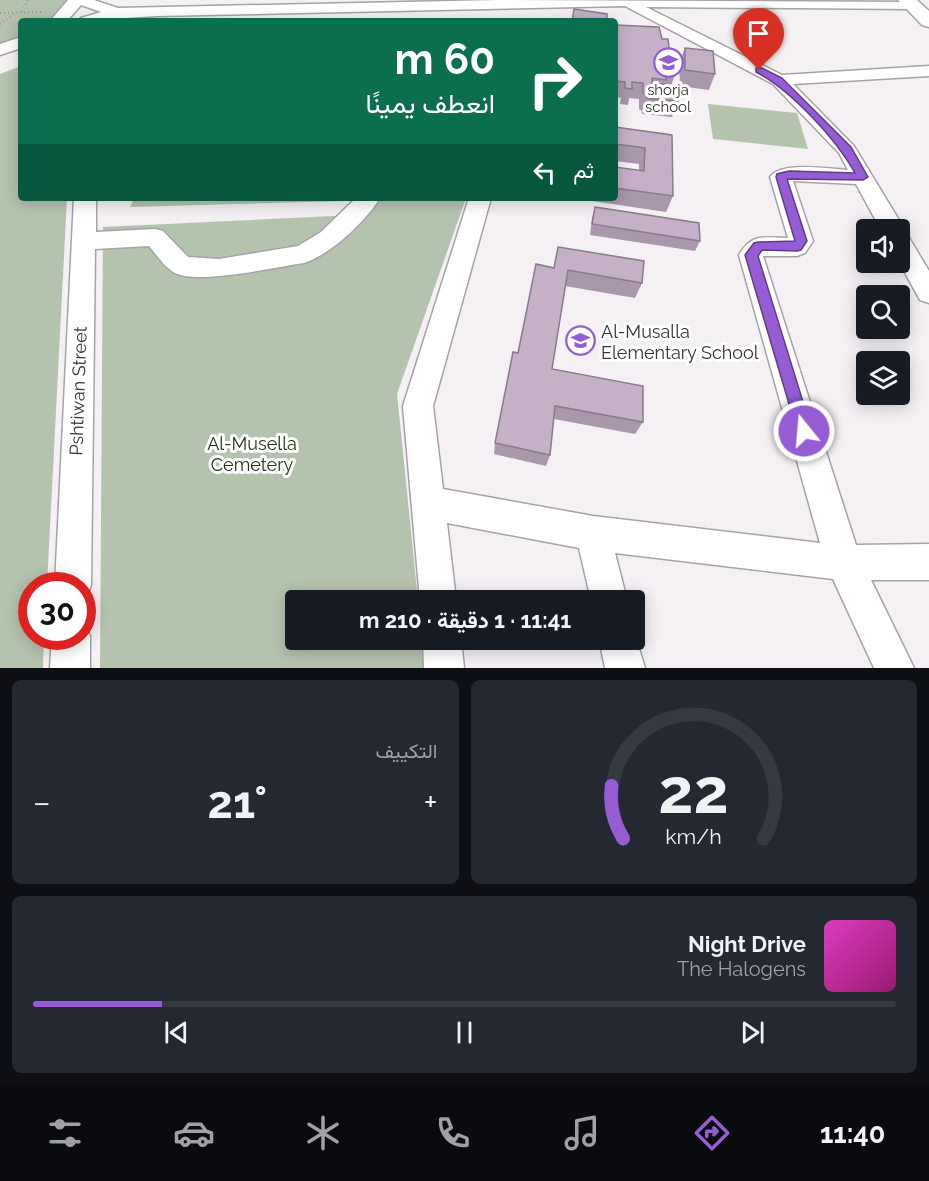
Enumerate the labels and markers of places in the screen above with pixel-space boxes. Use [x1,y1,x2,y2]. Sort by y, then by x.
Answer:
pin [733,8,784,70]
school or university icon: shorja school [652,47,684,79]
place label: shorja school [645,81,692,116]
place label: Al-Musalla Elementary School [601,321,759,363]
school or university icon: Al-Musalla Elementary School [564,325,596,357]

